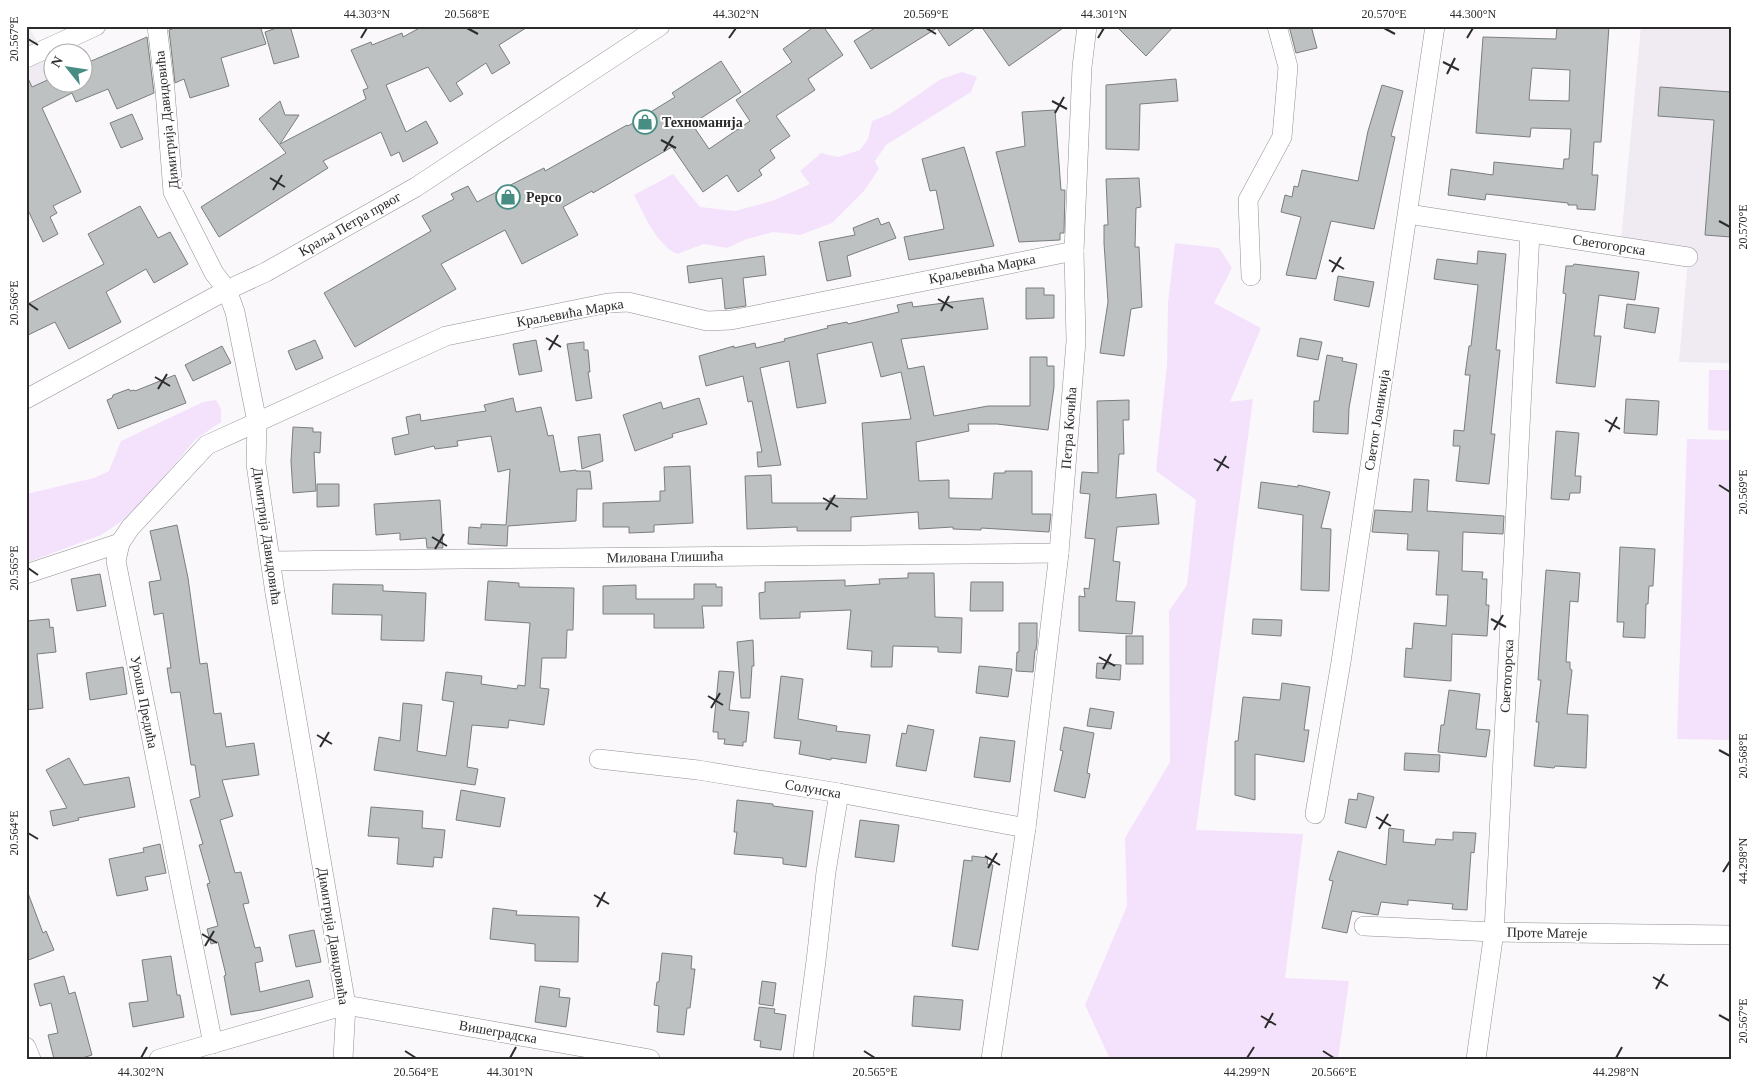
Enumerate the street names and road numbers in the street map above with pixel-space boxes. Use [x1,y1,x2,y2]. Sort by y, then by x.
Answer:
street label: Димитрија Давидовића [152,49,182,190]
street label: Краља Петра првог [296,188,404,259]
street label: Светогорска [1572,232,1647,258]
street label: Краљевића Марка [927,251,1037,287]
street label: Краљевића Марка [515,296,625,330]
street label: Светог Јоаникија [1362,368,1393,472]
street label: Петра Кочића [1059,386,1079,470]
street label: Димитрија Давидовића [250,466,284,607]
street label: Милована Глишића [606,548,724,566]
street label: Светогорска [1498,638,1516,713]
street label: Уроша Предића [128,654,160,750]
street label: Солунска [784,777,843,801]
street label: Димитрија Давидовића [315,866,351,1007]
street label: Проте Матеје [1507,925,1587,941]
street label: Вишеградска [458,1018,539,1046]

